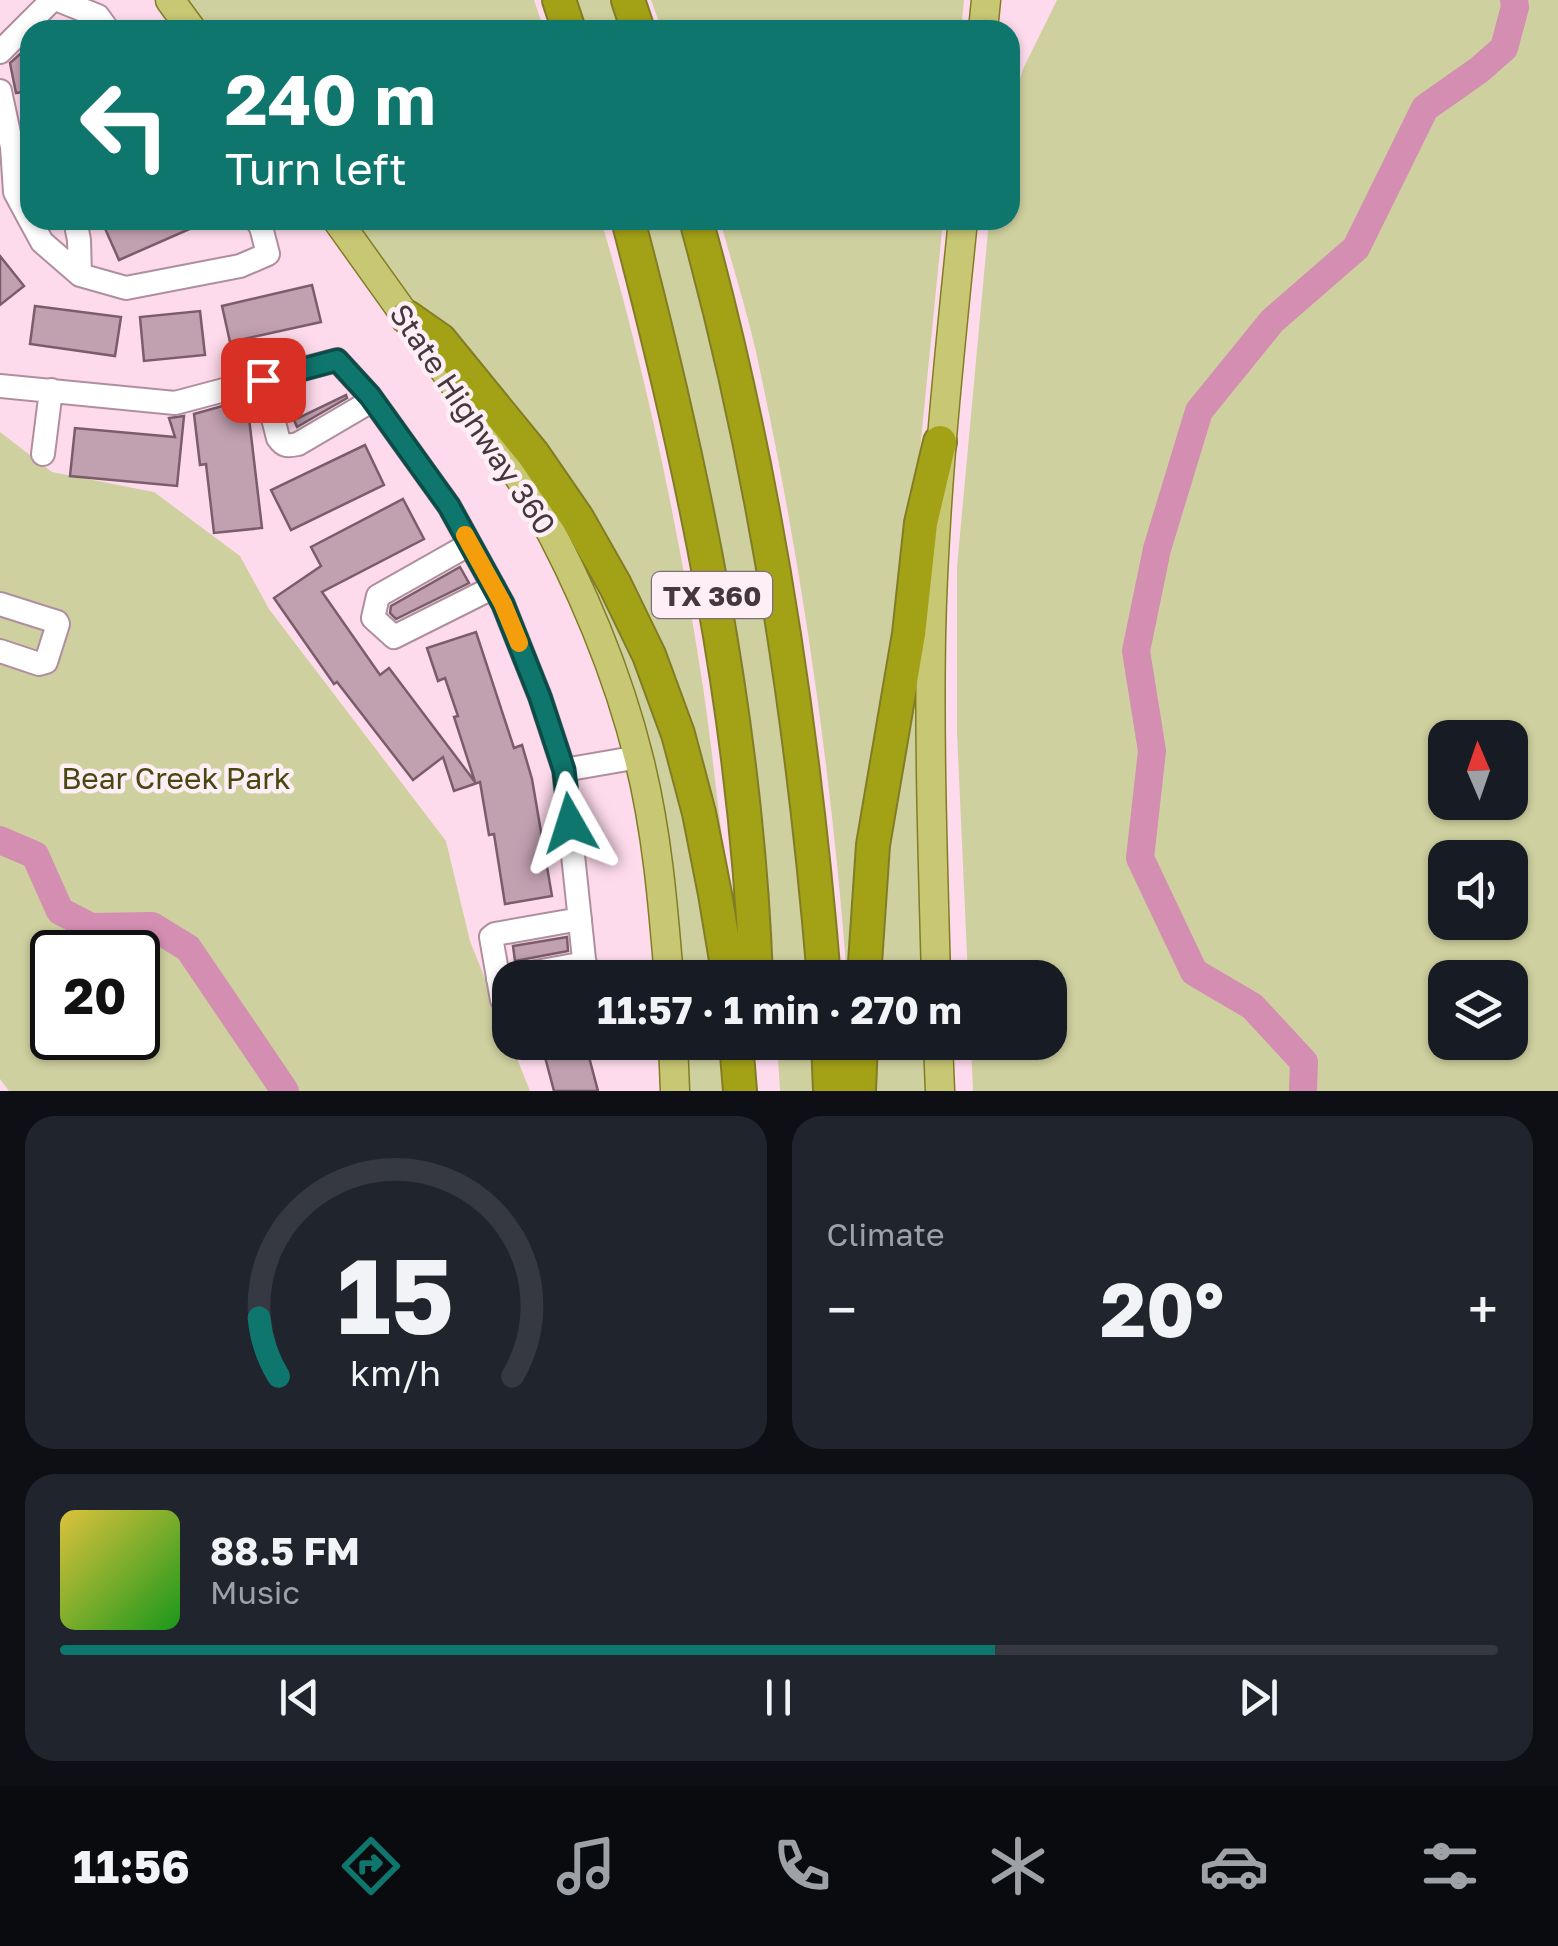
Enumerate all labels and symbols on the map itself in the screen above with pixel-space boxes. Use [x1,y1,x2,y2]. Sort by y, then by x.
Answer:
street label: State Highway 360 [383,297,563,541]
pin [221,338,306,423]
road number: TX 360 [652,572,772,618]
north arrow [1428,720,1528,820]
park label: Bear Creek Park [61,760,291,796]
position arrow [518,771,622,875]
speed limit sign: 20 [30,930,160,1060]

